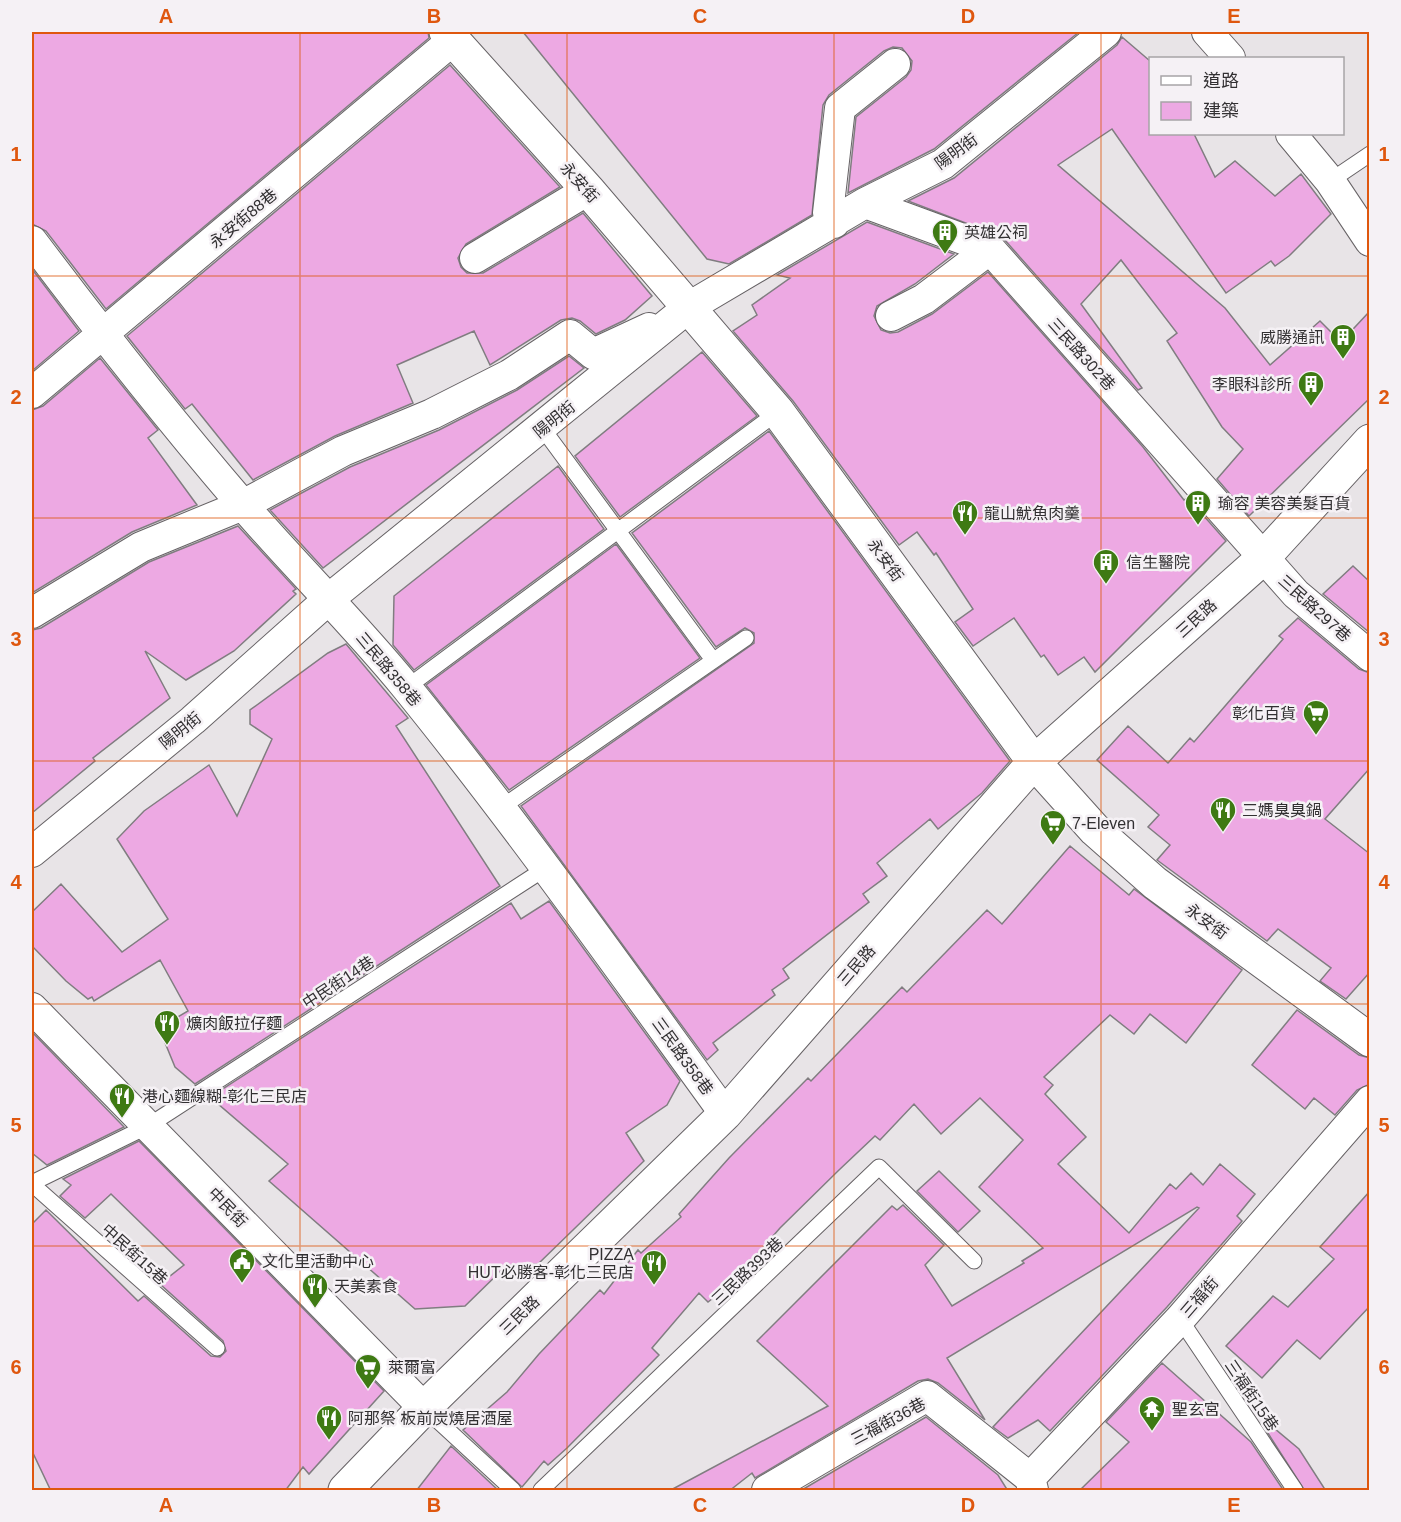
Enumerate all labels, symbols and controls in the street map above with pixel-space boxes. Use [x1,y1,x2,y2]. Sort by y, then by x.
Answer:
text: A [159,5,173,27]
text: B [427,5,441,27]
text: C [693,5,707,27]
text: D [961,5,975,27]
text: E [1227,5,1241,27]
legend [1149,57,1344,135]
text: 道路 [1203,71,1239,91]
text: 建築 [1203,101,1239,121]
street label: 陽明街 [932,130,981,172]
text: 1 [10,143,22,165]
text: 1 [1378,143,1390,165]
street label: 永安街 [557,159,602,206]
street label: 永安街88巷 [207,186,280,251]
building icon: 英雄公祠 [930,217,960,255]
place label: 英雄公祠 [964,224,1028,241]
street label: 三民路302巷 [1045,315,1118,394]
building icon: 威勝通訊 [1328,322,1358,360]
place label: 威勝通訊 [1260,329,1324,346]
building icon: 李眼科診所 [1296,369,1326,407]
place label: 李眼科診所 [1212,376,1292,393]
text: 2 [10,386,22,408]
text: 2 [1378,386,1390,408]
street label: 陽明街 [530,398,578,441]
building icon: 瑜容 美容美髮百貨 [1183,488,1213,526]
place label: 瑜容 美容美髮百貨 [1218,495,1350,512]
restaurant icon: 龍山魷魚肉羹 [950,498,980,536]
place label: 龍山魷魚肉羹 [984,504,1080,522]
street label: 永安街 [865,536,907,585]
building icon: 信生醫院 [1091,547,1121,585]
place label: 信生醫院 [1126,554,1190,571]
street label: 三民路297巷 [1275,572,1354,645]
street label: 三民路 [1173,596,1220,641]
text: 3 [10,628,22,650]
text: 3 [1378,628,1390,650]
street label: 三民路358巷 [353,629,424,710]
supermarket icon: 彰化百貨 [1301,698,1331,736]
place label: 彰化百貨 [1232,705,1296,722]
street label: 陽明街 [156,709,204,752]
restaurant icon: 三媽臭臭鍋 [1208,795,1238,833]
place label: 三媽臭臭鍋 [1242,802,1322,819]
supermarket icon: 7-Eleven [1038,808,1068,846]
place label: 7-Eleven [1072,815,1135,832]
text: 4 [10,871,22,893]
text: 4 [1378,871,1390,893]
street label: 永安街 [1182,900,1231,942]
street label: 三民路 [834,942,879,989]
street label: 中民街14巷 [299,953,377,1012]
restaurant icon: 爌肉飯拉仔麵 [152,1008,182,1046]
place label: 爌肉飯拉仔麵 [186,1014,282,1032]
street label: 三民路358巷 [649,1015,716,1098]
restaurant icon: 港心麵線糊-彰化三民店 [107,1081,137,1119]
place label: 港心麵線糊-彰化三民店 [142,1088,307,1105]
text: 5 [10,1114,22,1136]
text: 5 [1378,1114,1390,1136]
street label: 中民街 [205,1184,250,1231]
street label: 中民街15巷 [99,1221,171,1288]
street label: 三民路393巷 [708,1234,786,1309]
public building icon: 文化里活動中心 [227,1246,257,1284]
place label: PIZZA HUT必勝客-彰化三民店 [468,1246,634,1281]
restaurant icon: PIZZA HUT必勝客-彰化三民店 [639,1248,669,1286]
place label: 文化里活動中心 [262,1253,374,1270]
restaurant icon: 天美素食 [300,1271,330,1309]
street label: 三福街 [1177,1274,1222,1321]
place label: 天美素食 [334,1278,398,1295]
street label: 三民路 [496,1293,543,1338]
supermarket icon: 萊爾富 [353,1352,383,1390]
text: 6 [10,1356,22,1378]
text: 6 [1378,1356,1390,1378]
street label: 三福街15巷 [1222,1357,1282,1434]
place label: 萊爾富 [388,1359,436,1376]
temple icon: 聖玄宮 [1137,1394,1167,1432]
street label: 三福街36巷 [848,1395,928,1448]
place label: 聖玄宮 [1172,1401,1220,1418]
restaurant icon: 阿那祭 板前炭燒居酒屋 [314,1403,344,1441]
place label: 阿那祭 板前炭燒居酒屋 [348,1410,512,1427]
text: A [159,1494,173,1516]
text: B [427,1494,441,1516]
text: C [693,1494,707,1516]
text: D [961,1494,975,1516]
text: E [1227,1494,1241,1516]

